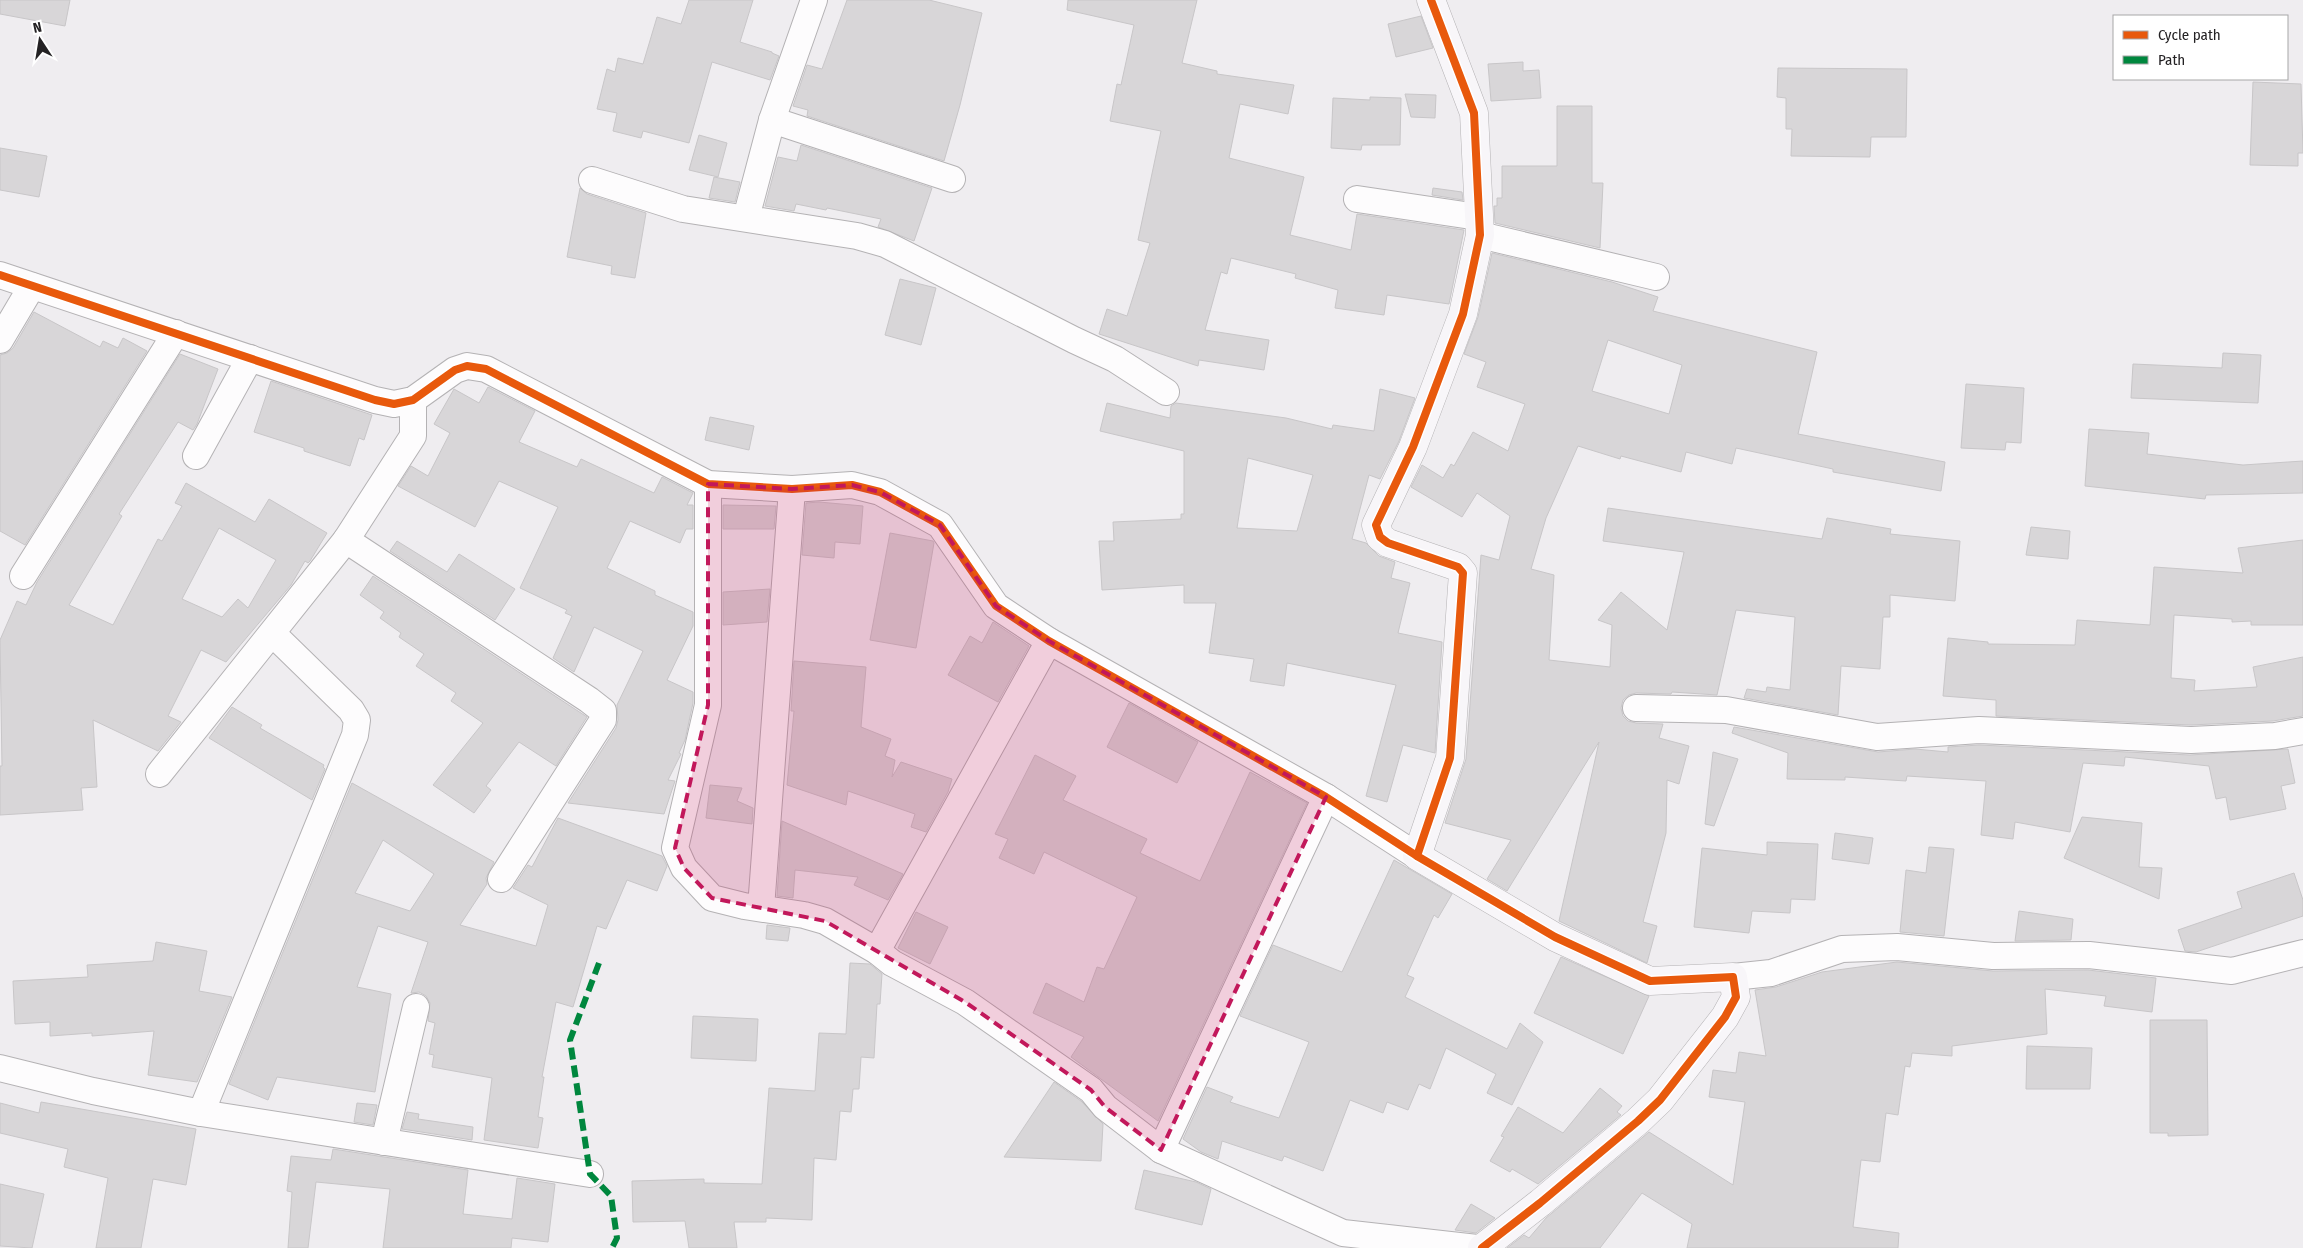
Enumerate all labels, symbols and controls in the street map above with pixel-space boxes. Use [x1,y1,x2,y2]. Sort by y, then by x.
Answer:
north arrow [15,15,65,65]
legend [2113,15,2288,80]
text: N [32,19,43,37]
text: Cycle path [2158,26,2221,44]
text: Path [2158,51,2185,69]

